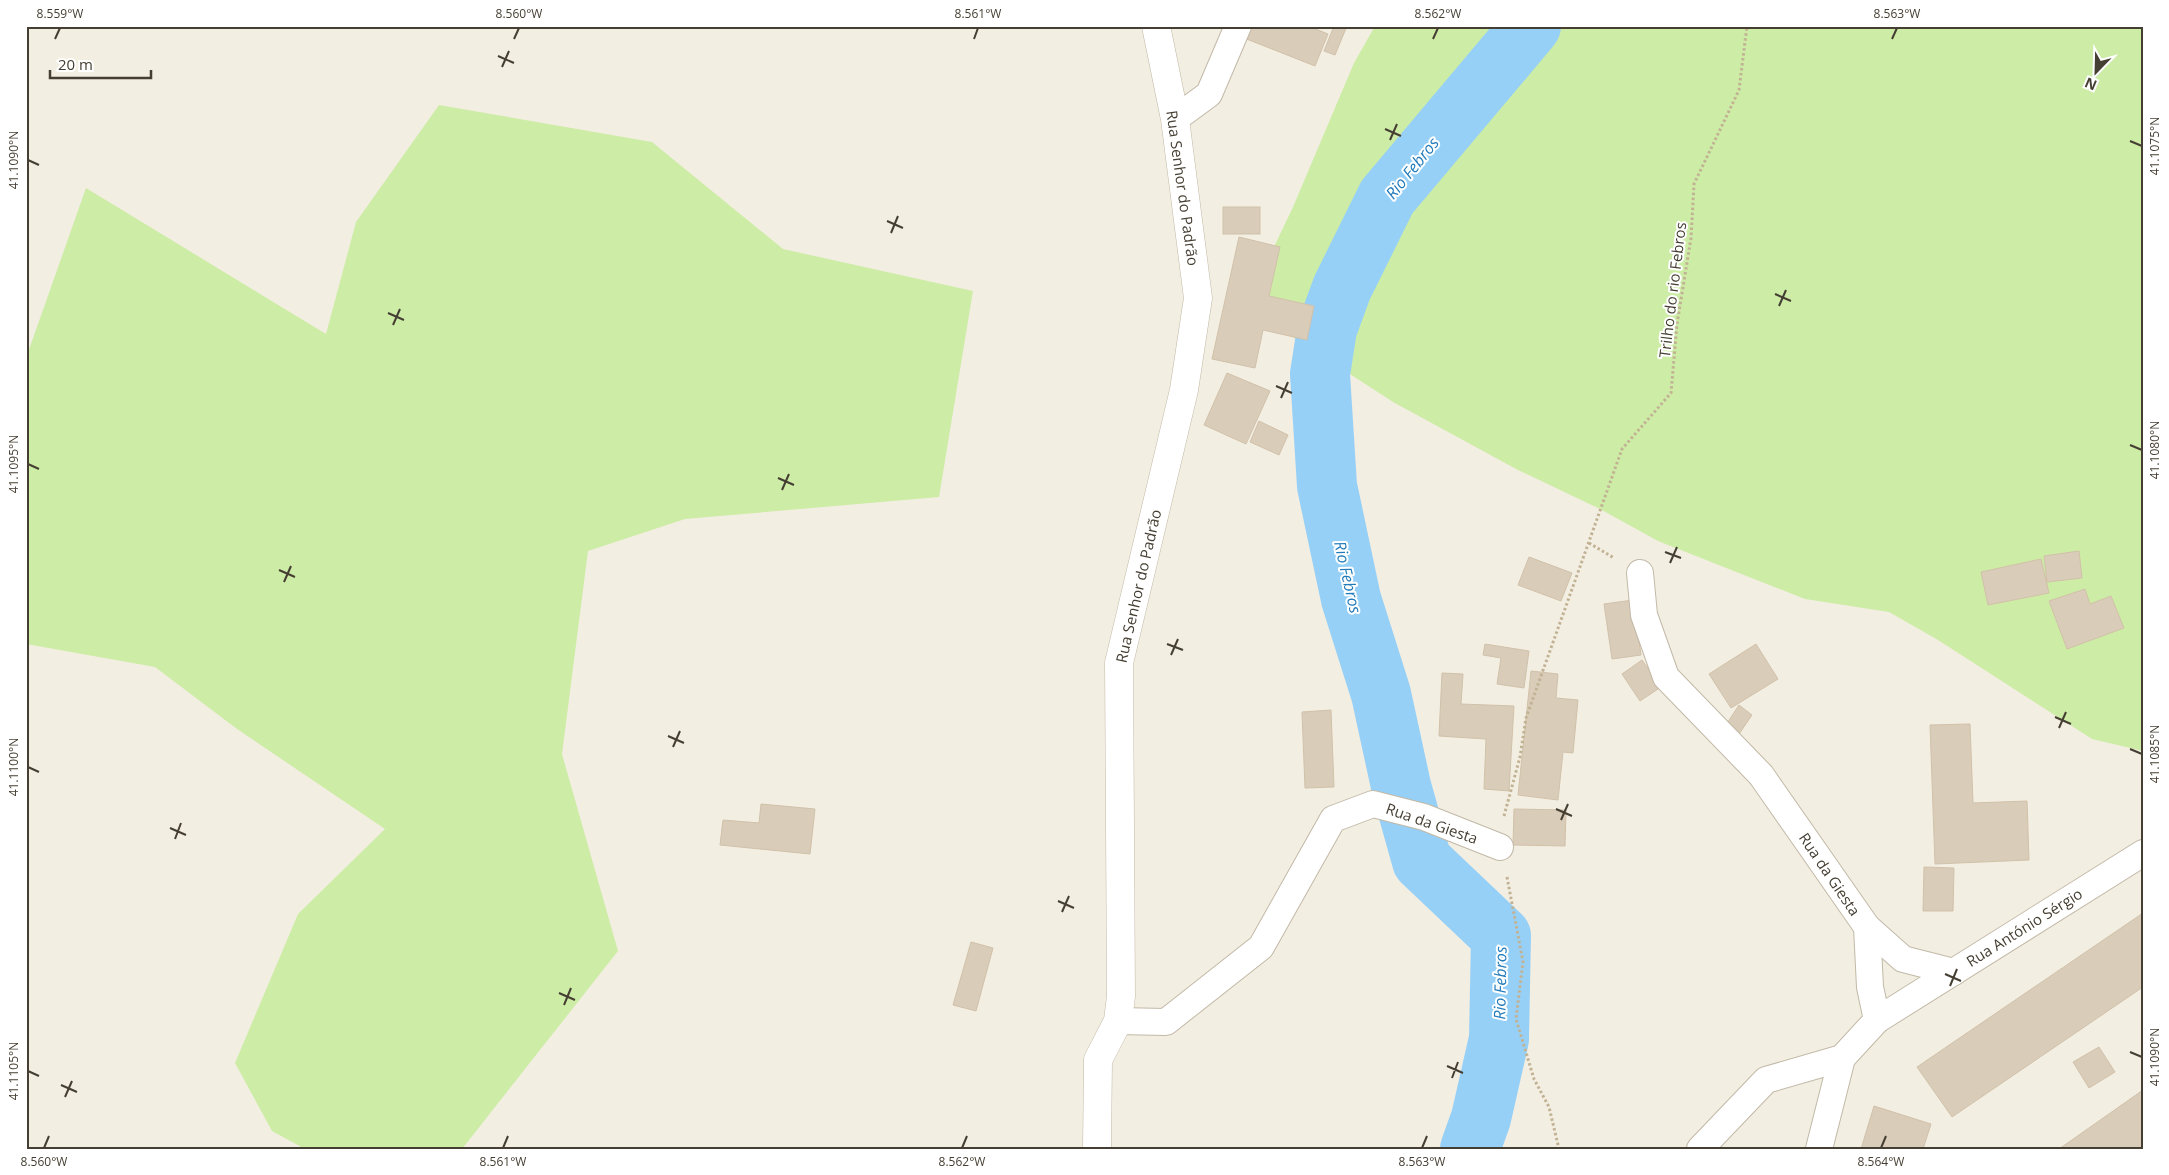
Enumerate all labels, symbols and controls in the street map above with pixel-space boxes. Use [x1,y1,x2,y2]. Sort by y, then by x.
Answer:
text: 8.559°W [37,5,83,22]
text: 8.560°W [496,5,542,22]
text: 8.561°W [955,5,1001,22]
text: 8.562°W [1415,5,1461,22]
text: 8.563°W [1874,5,1920,22]
scale bar [50,48,151,80]
north arrow [2072,48,2122,98]
text: 20 m [58,54,93,74]
text: N [2082,73,2100,95]
street label: Rua Senhor do Padrão [1162,109,1204,267]
text: 41.1075°N [2146,117,2163,175]
text: 41.1090°N [5,131,22,189]
water label: Rio Febros [1380,132,1444,203]
street label: Trilho do rio Febros [1654,221,1690,359]
text: 41.1080°N [2146,421,2163,479]
text: 41.1095°N [5,435,22,493]
street label: Rua Senhor do Padrão [1111,507,1165,665]
water label: Rio Febros [1329,539,1367,615]
text: 41.1085°N [2146,725,2163,783]
text: 41.1100°N [5,738,22,796]
street label: Rua da Giesta [1383,798,1481,848]
street label: Rua da Giesta [1795,829,1865,919]
street label: Rua António Sérgio [1962,883,2086,971]
water label: Rio Febros [1488,946,1512,1020]
text: 41.1090°N [2146,1028,2163,1086]
text: 41.1105°N [5,1042,22,1100]
text: 8.560°W [21,1153,67,1170]
text: 8.561°W [480,1153,526,1170]
text: 8.562°W [939,1153,985,1170]
text: 8.563°W [1399,1153,1445,1170]
text: 8.564°W [1858,1153,1904,1170]

